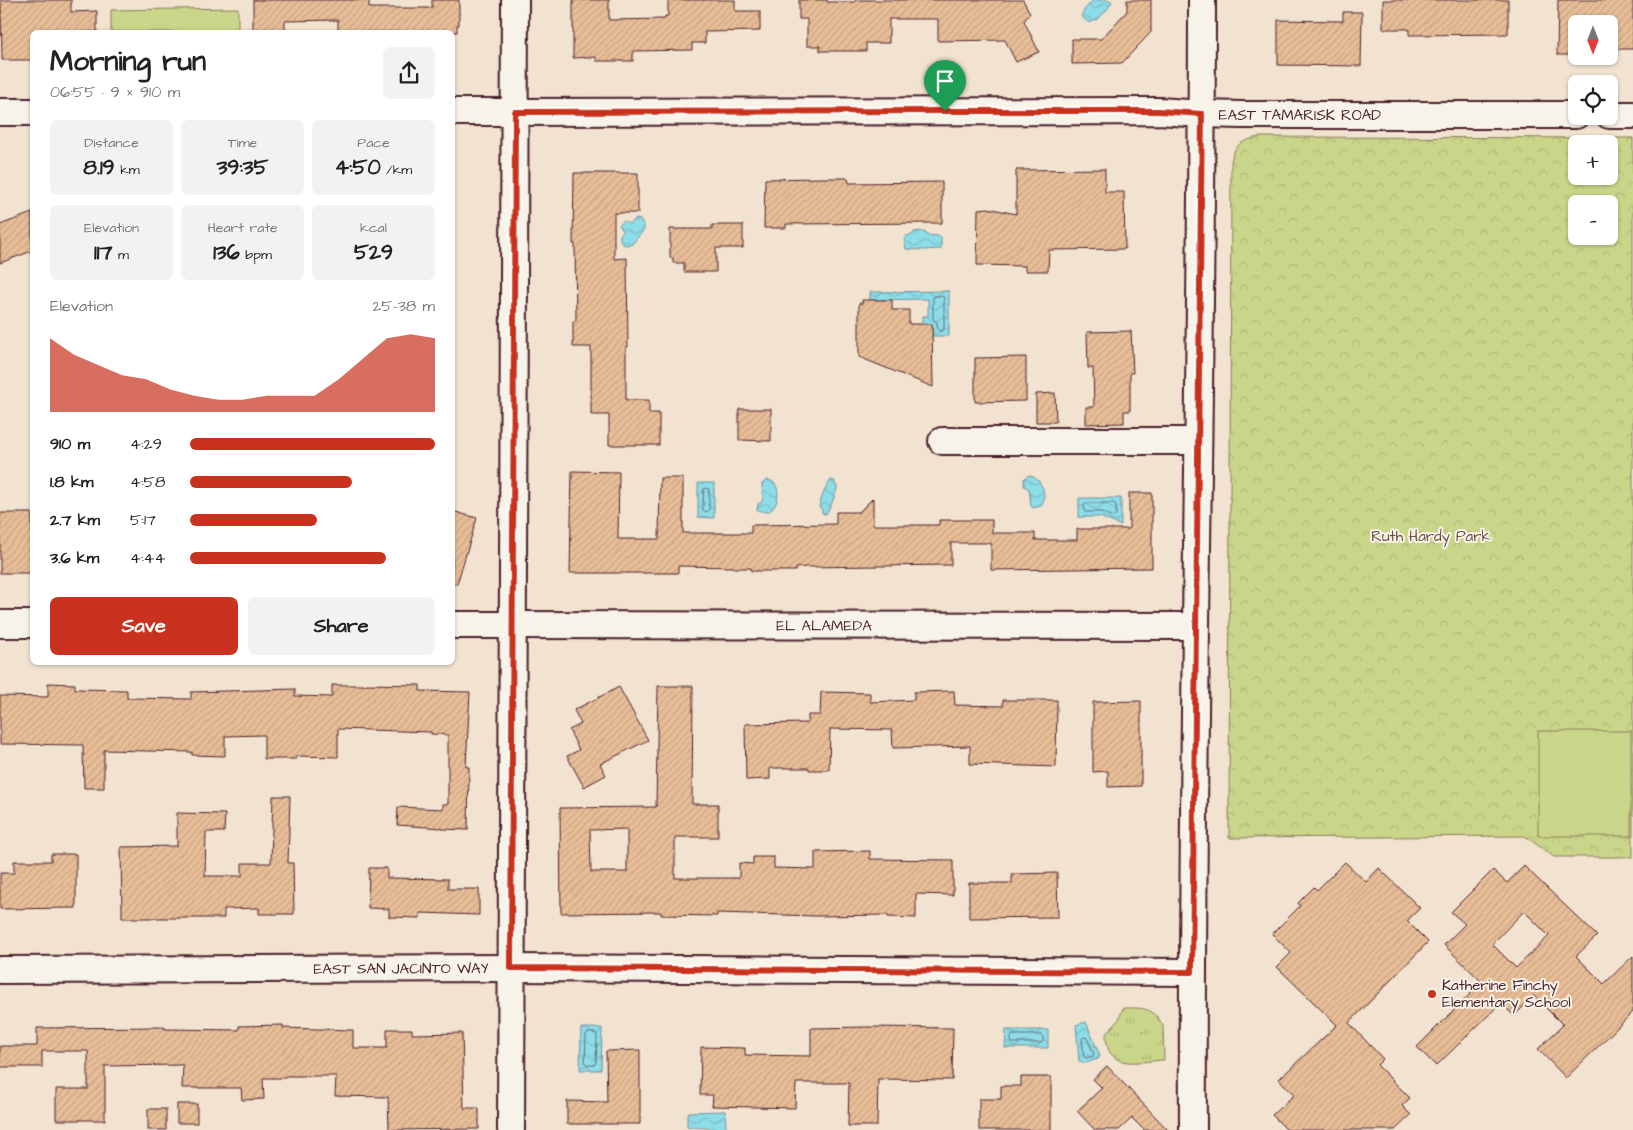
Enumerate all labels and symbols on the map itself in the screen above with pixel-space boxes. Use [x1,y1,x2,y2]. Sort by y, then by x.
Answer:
north arrow [1568,15,1618,65]
pin [924,60,966,111]
street label: EAST TAMARISK ROAD [1218,104,1381,126]
park label: Ruth Hardy Park [1371,526,1491,548]
street label: EL ALAMEDA [776,615,872,637]
street label: EAST SAN JACINTO WAY [313,958,489,980]
place label: Katherine Finchy Elementary School [1442,975,1571,1014]
marker: Katherine Finchy Elementary School [1426,988,1438,1000]

